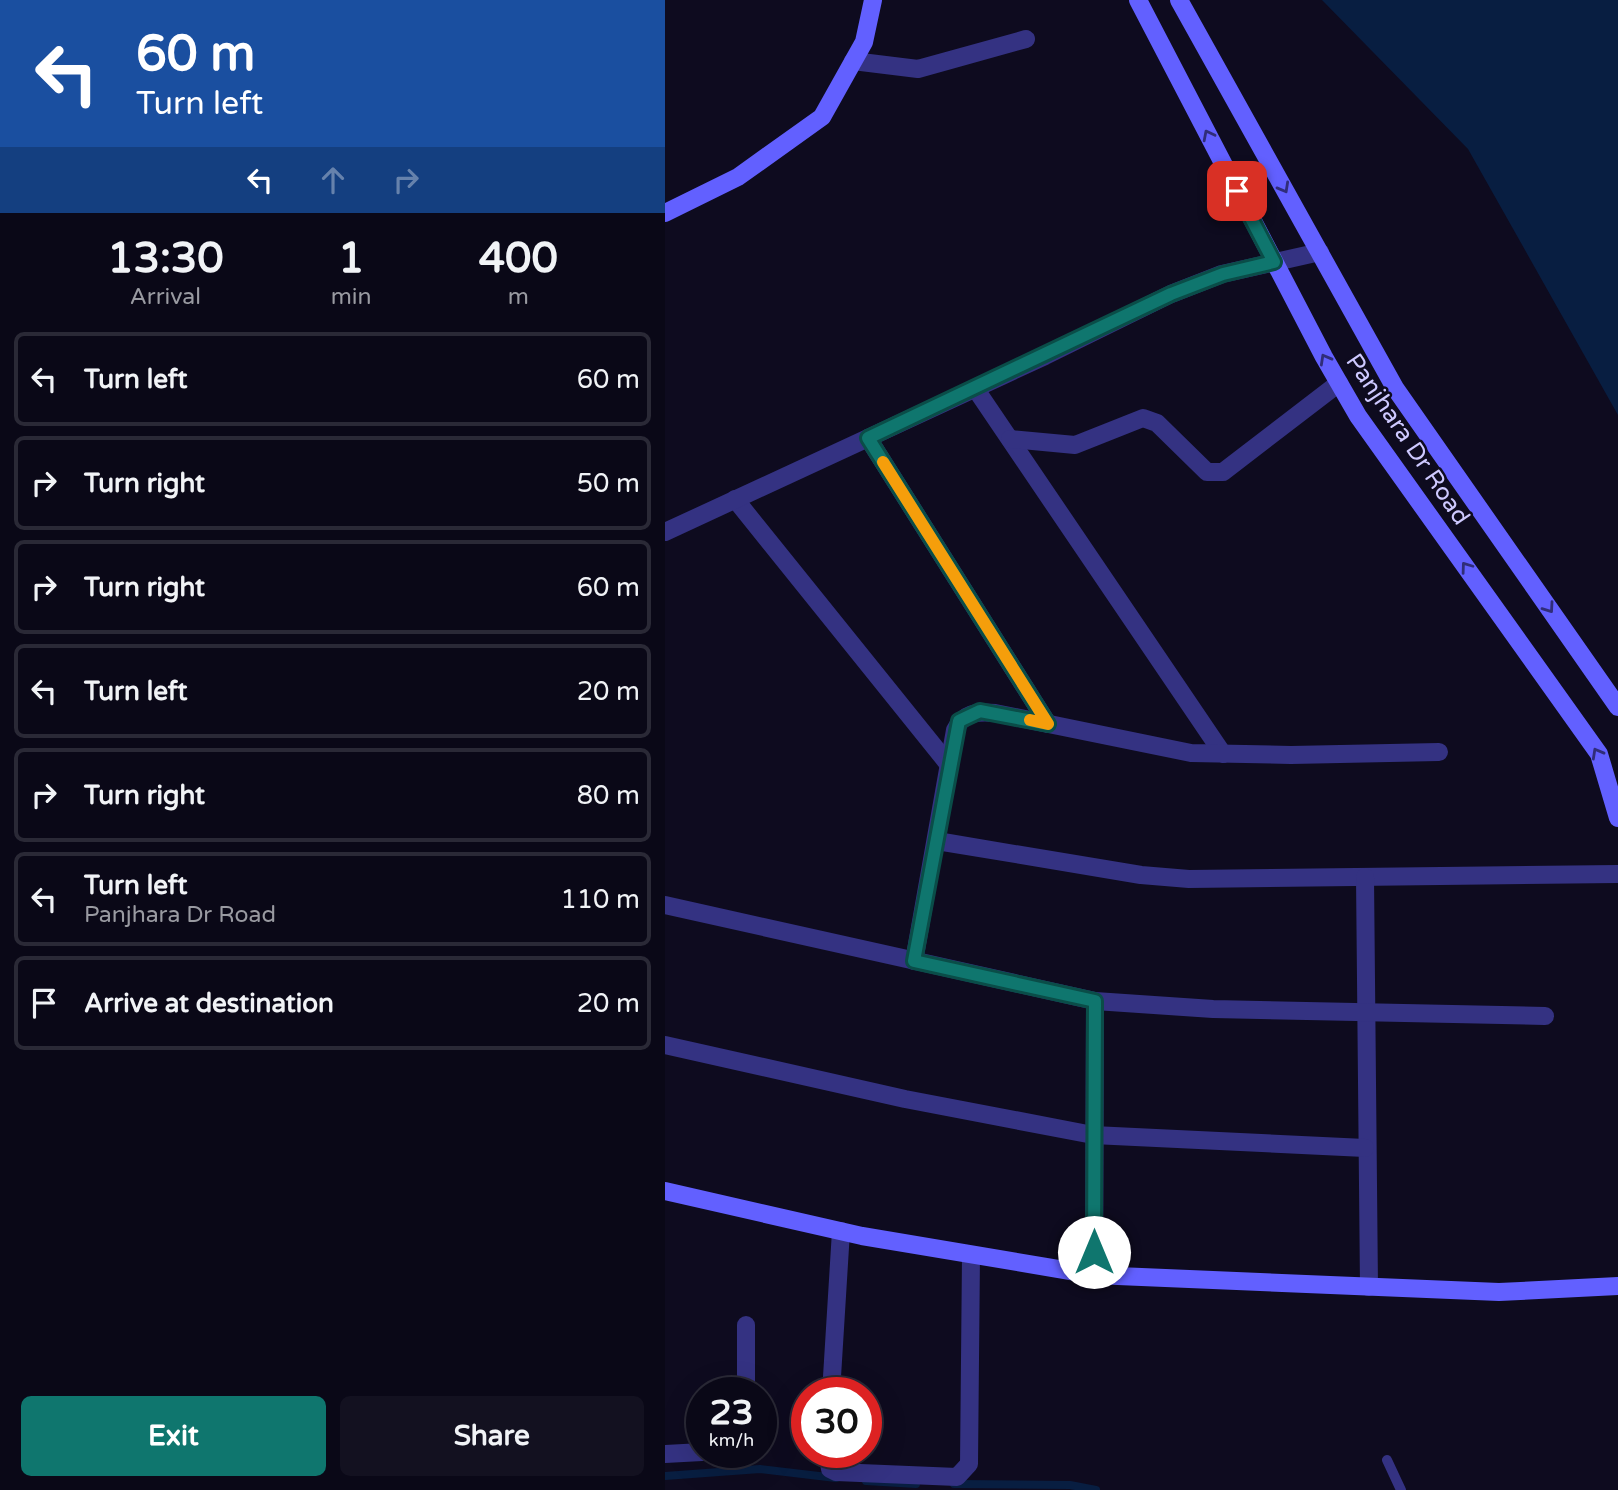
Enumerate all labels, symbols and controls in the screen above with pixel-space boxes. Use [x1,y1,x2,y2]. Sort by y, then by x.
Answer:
text: 60 m [136,25,255,84]
icon: left [21,28,112,119]
text: Turn left [136,85,263,123]
one-way arrow [1203,130,1217,143]
icon: left [241,161,279,199]
icon: ahead [314,161,352,199]
icon: right [387,161,425,199]
pin [1207,161,1267,221]
icon: arrive [1218,172,1256,210]
one-way arrow [1276,181,1289,193]
text: 13:30 [107,233,224,284]
text: 1 [338,233,364,284]
text: 400 [479,233,558,284]
text: Arrival [130,283,201,311]
text: min [331,283,372,311]
text: m [508,283,529,311]
street label: Panjhara Dr Road [1340,348,1476,530]
one-way arrow [1320,354,1333,366]
icon: left [25,360,63,398]
text: Turn left [84,364,187,395]
text: 60 m [577,364,640,395]
icon: right [25,464,63,502]
text: Turn right [84,468,205,499]
text: 50 m [577,468,640,499]
one-way arrow [1462,562,1474,575]
icon: right [25,568,63,606]
text: Turn right [84,572,205,603]
text: 60 m [577,572,640,603]
one-way arrow [1541,600,1553,613]
icon: left [25,672,63,710]
text: Turn left [84,676,187,707]
text: 20 m [577,676,640,707]
one-way arrow [1592,748,1605,760]
icon: right [25,776,63,814]
text: Turn right [84,780,205,811]
text: 80 m [577,780,640,811]
text: Turn left [84,870,187,901]
icon: left [25,880,63,918]
text: 110 m [560,884,640,915]
text: Panjhara Dr Road [84,901,276,929]
icon: arrive [25,984,63,1022]
text: Arrive at destination [84,988,334,1019]
text: 20 m [577,988,640,1019]
position arrow [1057,1215,1131,1289]
speed limit sign: 30 [791,1377,882,1468]
text: 23 [710,1392,753,1434]
button: Exit [21,1396,326,1476]
button: Share [340,1396,644,1476]
text: km/h [709,1429,754,1451]

